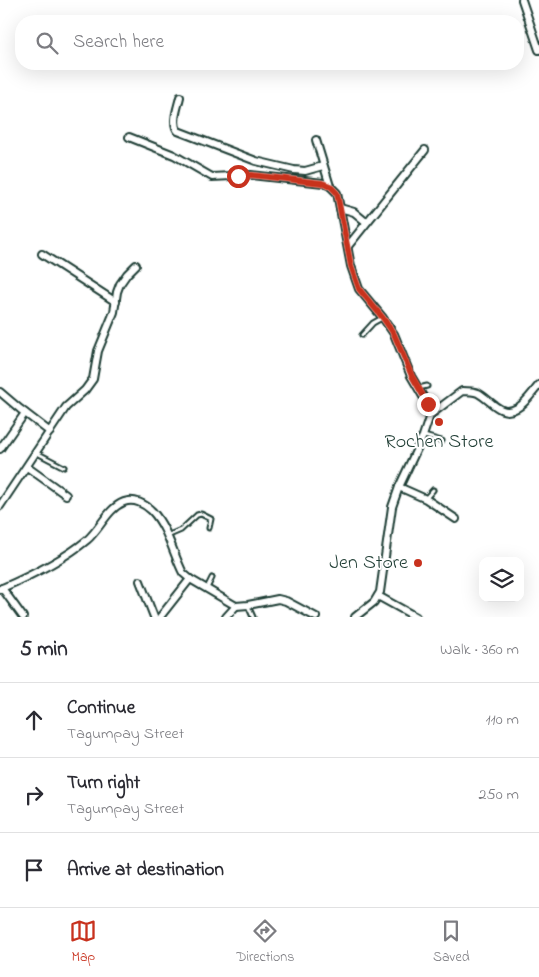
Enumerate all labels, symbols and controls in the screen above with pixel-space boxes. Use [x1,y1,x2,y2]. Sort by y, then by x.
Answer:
search box [15,15,524,70]
icon: search [33,29,61,57]
text: Search here [73,29,164,56]
route start [227,165,250,188]
route end [417,393,440,416]
marker: Rochen Store [433,416,445,428]
place label: Rochen Store [385,428,493,457]
place label: Jen Store [329,549,408,578]
marker: Jen Store [412,557,424,569]
map controls [479,557,524,602]
button: layers [479,557,524,602]
text: 5 min [20,635,68,665]
text: Walk · 360 m [440,638,519,662]
text: Continue [67,695,135,722]
icon: ahead [20,706,48,734]
text: 110 m [485,708,519,732]
text: Tagumpay Street [67,722,184,746]
text: Turn right [67,770,140,797]
icon: right [20,781,48,809]
text: 250 m [479,783,519,807]
text: Tagumpay Street [67,797,184,821]
icon: arrive [20,856,48,884]
text: Arrive at destination [67,857,224,884]
tab: Map [69,917,97,968]
tab: Directions [236,917,294,968]
tab: Saved [433,917,470,968]

